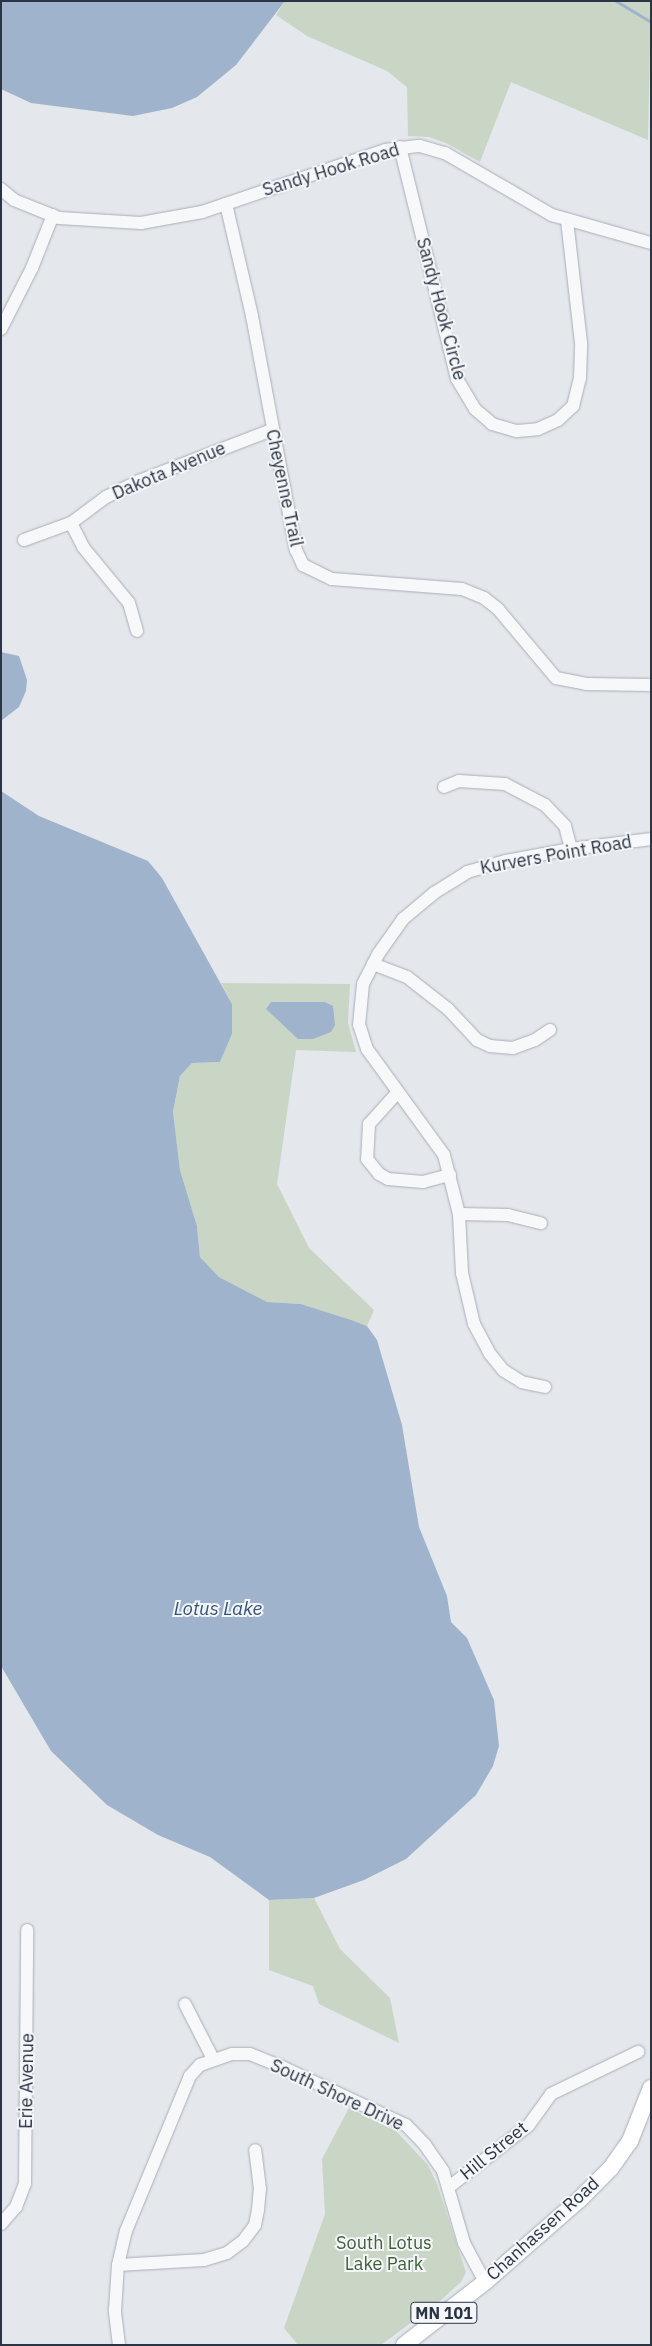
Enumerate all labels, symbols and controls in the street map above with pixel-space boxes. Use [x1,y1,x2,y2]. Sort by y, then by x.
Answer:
street label: Sandy Hook Road [260,139,402,201]
street label: Sandy Hook Circle [412,235,470,383]
street label: Cheyenne Trail [261,427,307,549]
street label: Dakota Avenue [109,437,229,505]
street label: Kurvers Point Road [478,831,634,879]
water label: Lotus Lake [174,1598,262,1620]
street label: Erie Avenue [15,2033,39,2129]
street label: South Shore Drive [267,2055,407,2135]
street label: Hill Street [456,2117,532,2185]
street label: Chanhassen Road [482,2173,604,2285]
park label: South Lotus Lake Park [336,2233,432,2276]
road number: MN 101 [410,2300,478,2326]

